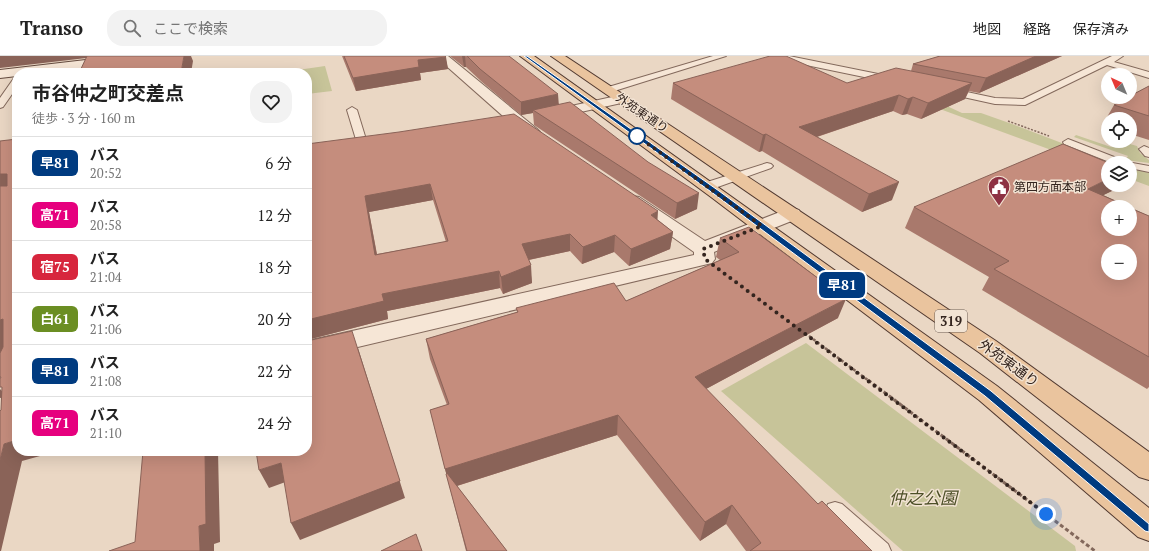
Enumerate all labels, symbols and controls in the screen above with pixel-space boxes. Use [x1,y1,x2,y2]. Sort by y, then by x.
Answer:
search box [107,10,387,46]
text: Transo [20,15,83,40]
icon: search [121,17,143,39]
text: ここで検索 [153,18,228,38]
text: 地図 [973,19,1001,38]
text: 経路 [1023,19,1051,38]
text: 保存済み [1073,19,1129,38]
north arrow [1101,68,1137,104]
map controls [1101,68,1137,280]
text: 市谷仲之町交差点 [32,80,184,105]
button: heart [250,81,292,123]
street label: 外苑東通り [613,90,671,136]
text: 徒歩 · 3 分 · 160 m [32,109,135,127]
button: locate [1101,112,1137,148]
unlabelled marker [628,127,646,145]
text: バス [90,144,120,164]
text: 早81 [40,153,70,172]
text: 6 分 [265,153,292,173]
button: layers [1101,156,1137,192]
text: 20:52 [90,164,122,182]
public building icon: 第四方面本部 [986,174,1012,207]
place label: 第四方面本部 [1014,179,1086,194]
text: バス [90,196,120,216]
button: + [1101,200,1137,236]
text: 高71 [40,205,70,224]
text: 12 分 [257,205,292,225]
text: 20:58 [90,216,122,234]
button: − [1101,244,1137,280]
text: バス [90,248,120,268]
text: 宿75 [40,257,70,276]
text: 18 分 [257,257,292,277]
text: 21:04 [90,268,122,286]
line badge: 早81 [819,272,865,298]
text: 早81 [827,275,857,294]
text: バス [90,300,120,320]
text: 白61 [40,309,70,328]
text: 20 分 [257,309,292,329]
road number: 319 [935,310,967,332]
text: 21:06 [90,320,122,338]
street label: 外苑東通り [975,334,1043,391]
text: バス [90,352,120,372]
text: 早81 [40,361,70,380]
text: 22 分 [257,361,292,381]
text: 21:08 [90,372,122,390]
text: バス [90,404,120,424]
text: 高71 [40,413,70,432]
text: 24 分 [257,413,292,433]
text: 21:10 [90,424,122,442]
park label: 仲之公園 [889,486,959,509]
your location [1036,504,1056,524]

